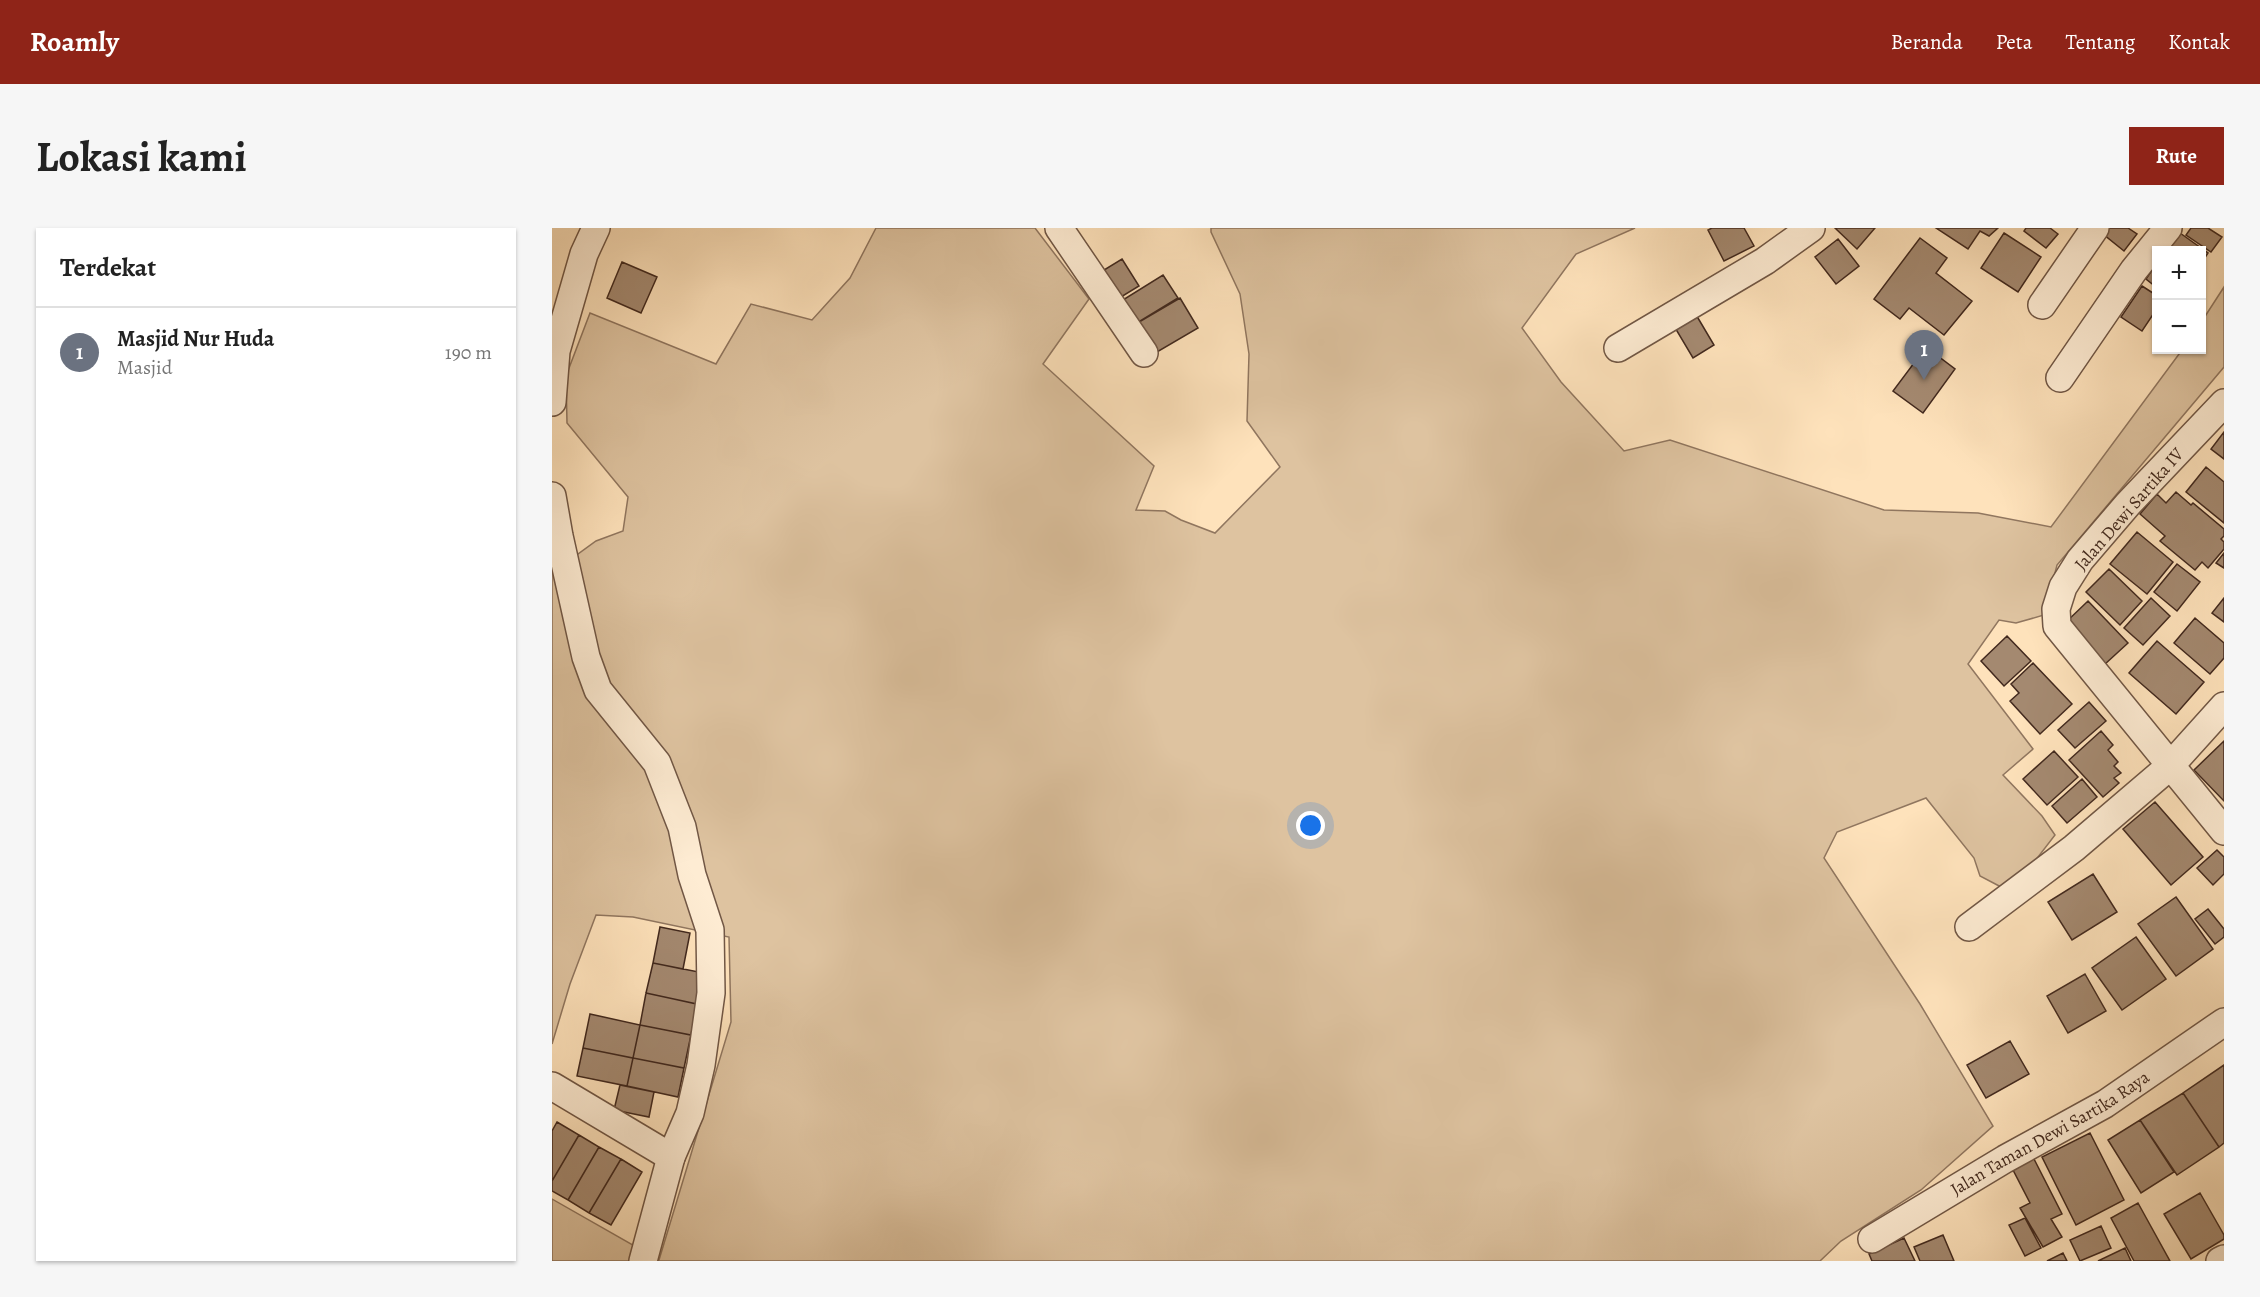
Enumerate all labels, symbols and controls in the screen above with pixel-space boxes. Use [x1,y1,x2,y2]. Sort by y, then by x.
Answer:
text: Roamly [30,23,119,61]
text: Beranda [1891,28,1963,56]
text: Peta [1996,28,2032,56]
text: Tentang [2065,28,2135,56]
text: Kontak [2168,28,2230,56]
button: Rute [2129,127,2224,185]
text: Lokasi kami [36,128,247,185]
map controls [2152,246,2206,354]
button: + [2152,246,2206,300]
text: Terdekat [60,250,156,285]
button: − [2152,300,2206,354]
text: Masjid Nur Huda [117,324,274,354]
pin: 1 [1904,330,1944,380]
text: 1 [76,339,83,366]
text: 190 m [445,339,492,366]
text: Masjid [117,354,172,381]
street label: Jalan Dewi Sartika IV [2069,442,2189,576]
your location [1296,811,1325,840]
street label: Jalan Taman Dewi Sartika Raya [1946,1065,2155,1201]

